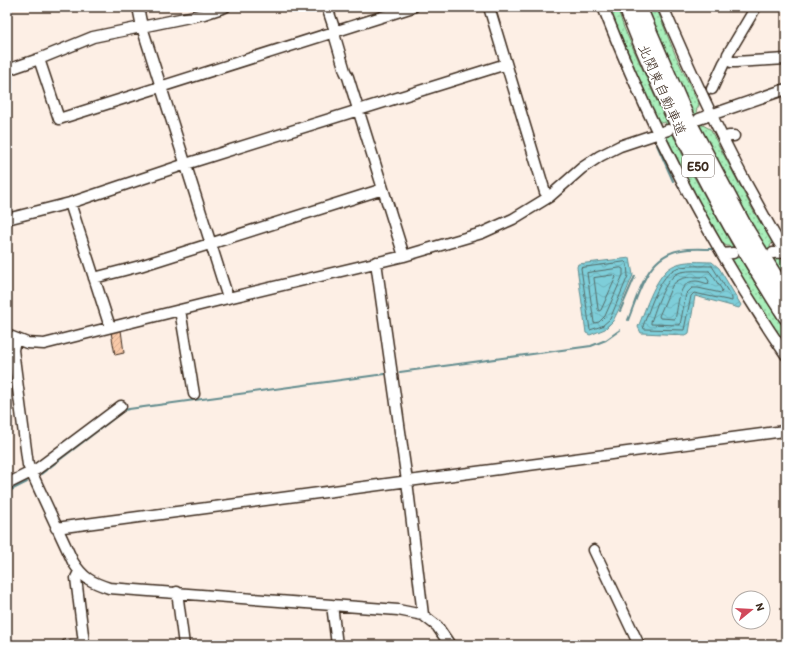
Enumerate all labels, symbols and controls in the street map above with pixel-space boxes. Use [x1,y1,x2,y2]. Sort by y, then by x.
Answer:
street label: 北関東自動車道 [634,42,690,138]
road number: E50 [682,155,714,177]
north arrow [731,590,771,630]
text: N [753,602,767,613]

